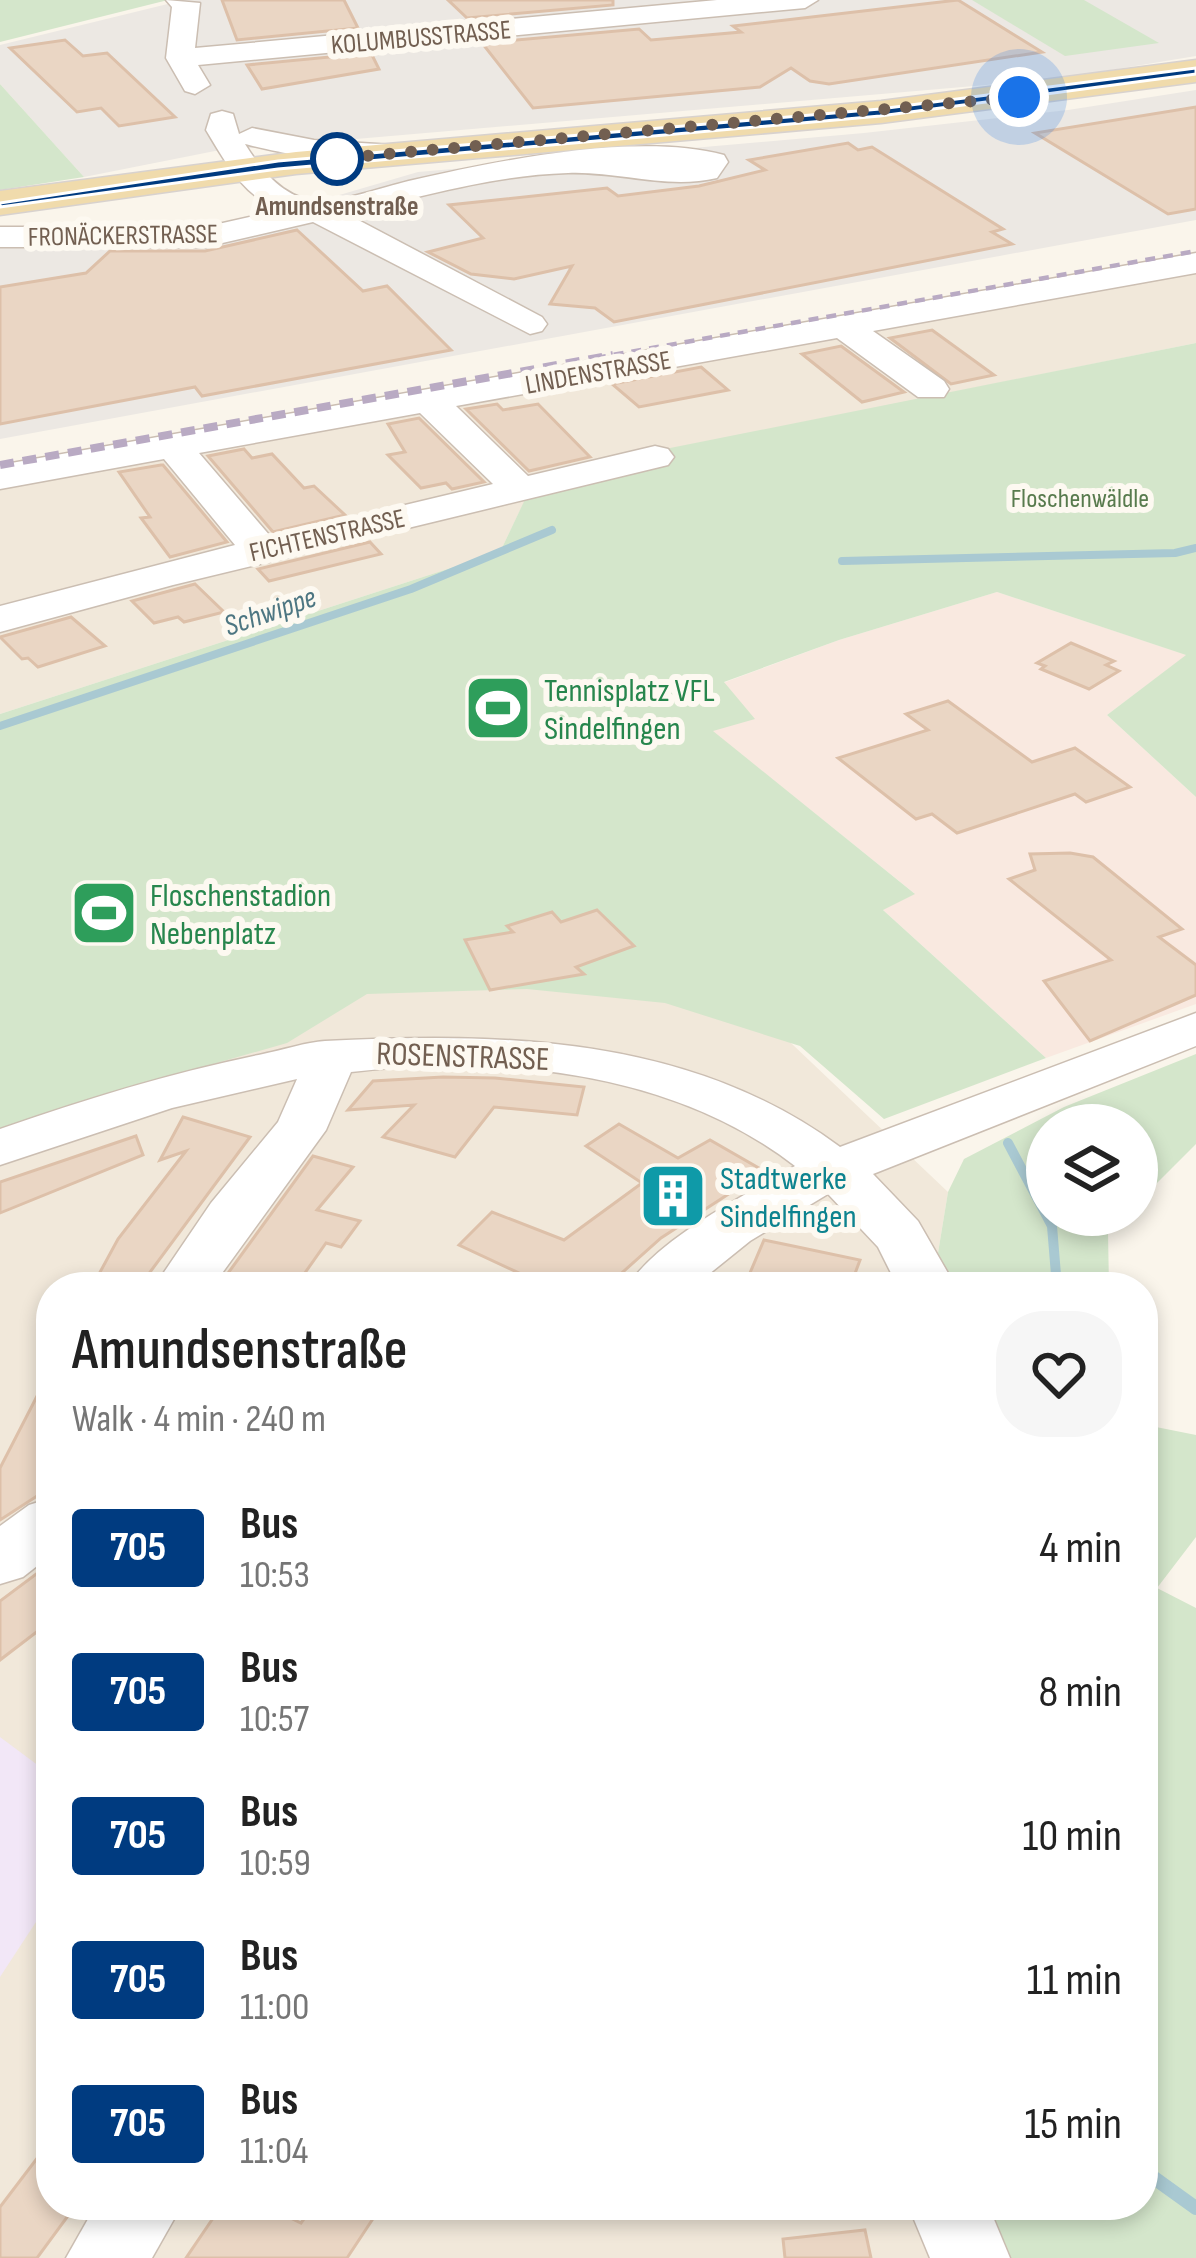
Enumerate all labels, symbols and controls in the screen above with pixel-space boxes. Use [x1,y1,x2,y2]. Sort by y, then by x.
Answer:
street label: KOLUMBUSSTRASSE [330,14,512,62]
your location [989,67,1049,127]
marker: Amundsenstraße [312,134,362,184]
place label: Amundsenstraße [255,191,418,223]
street label: FRONÄCKERSTRASSE [28,218,218,254]
street label: LINDENSTRASSE [523,344,674,402]
park label: Floschenwäldle [1011,483,1149,515]
street label: FICHTENSTRASSE [246,503,408,569]
water label: Schwippe [220,579,321,644]
place label: Tennisplatz VFL Sindelfingen [544,671,715,749]
sports icon: Tennisplatz VFL Sindelfingen [463,673,533,743]
place label: Floschenstadion Nebenplatz [150,876,331,954]
sports icon: Floschenstadion Nebenplatz [69,878,139,948]
street label: ROSENSTRASSE [376,1034,550,1080]
map controls [1026,1104,1158,1236]
button: layers [1026,1104,1158,1236]
place label: Stadtwerke Sindelfingen [720,1159,857,1237]
building icon: Stadtwerke Sindelfingen [638,1161,708,1231]
button: heart [996,1311,1122,1437]
text: Amundsenstraße [72,1317,407,1385]
text: Walk · 4 min · 240 m [72,1396,326,1443]
text: Bus [240,1497,298,1552]
text: 4 min [1040,1521,1122,1576]
text: 705 [110,1522,166,1573]
text: 10:53 [240,1552,310,1599]
text: Bus [240,1641,298,1696]
text: 8 min [1039,1665,1122,1720]
text: 705 [110,1666,166,1717]
text: 10:57 [240,1696,309,1743]
text: Bus [240,1785,298,1840]
text: 10 min [1023,1809,1122,1864]
text: 705 [110,1810,166,1861]
text: 10:59 [240,1840,311,1887]
text: Bus [240,1929,298,1984]
text: 11 min [1027,1953,1122,2008]
text: 705 [110,1954,166,2005]
text: 11:00 [240,1984,309,2031]
text: Bus [240,2073,298,2128]
text: 15 min [1025,2097,1122,2152]
text: 705 [110,2098,166,2149]
text: 11:04 [240,2128,308,2175]

